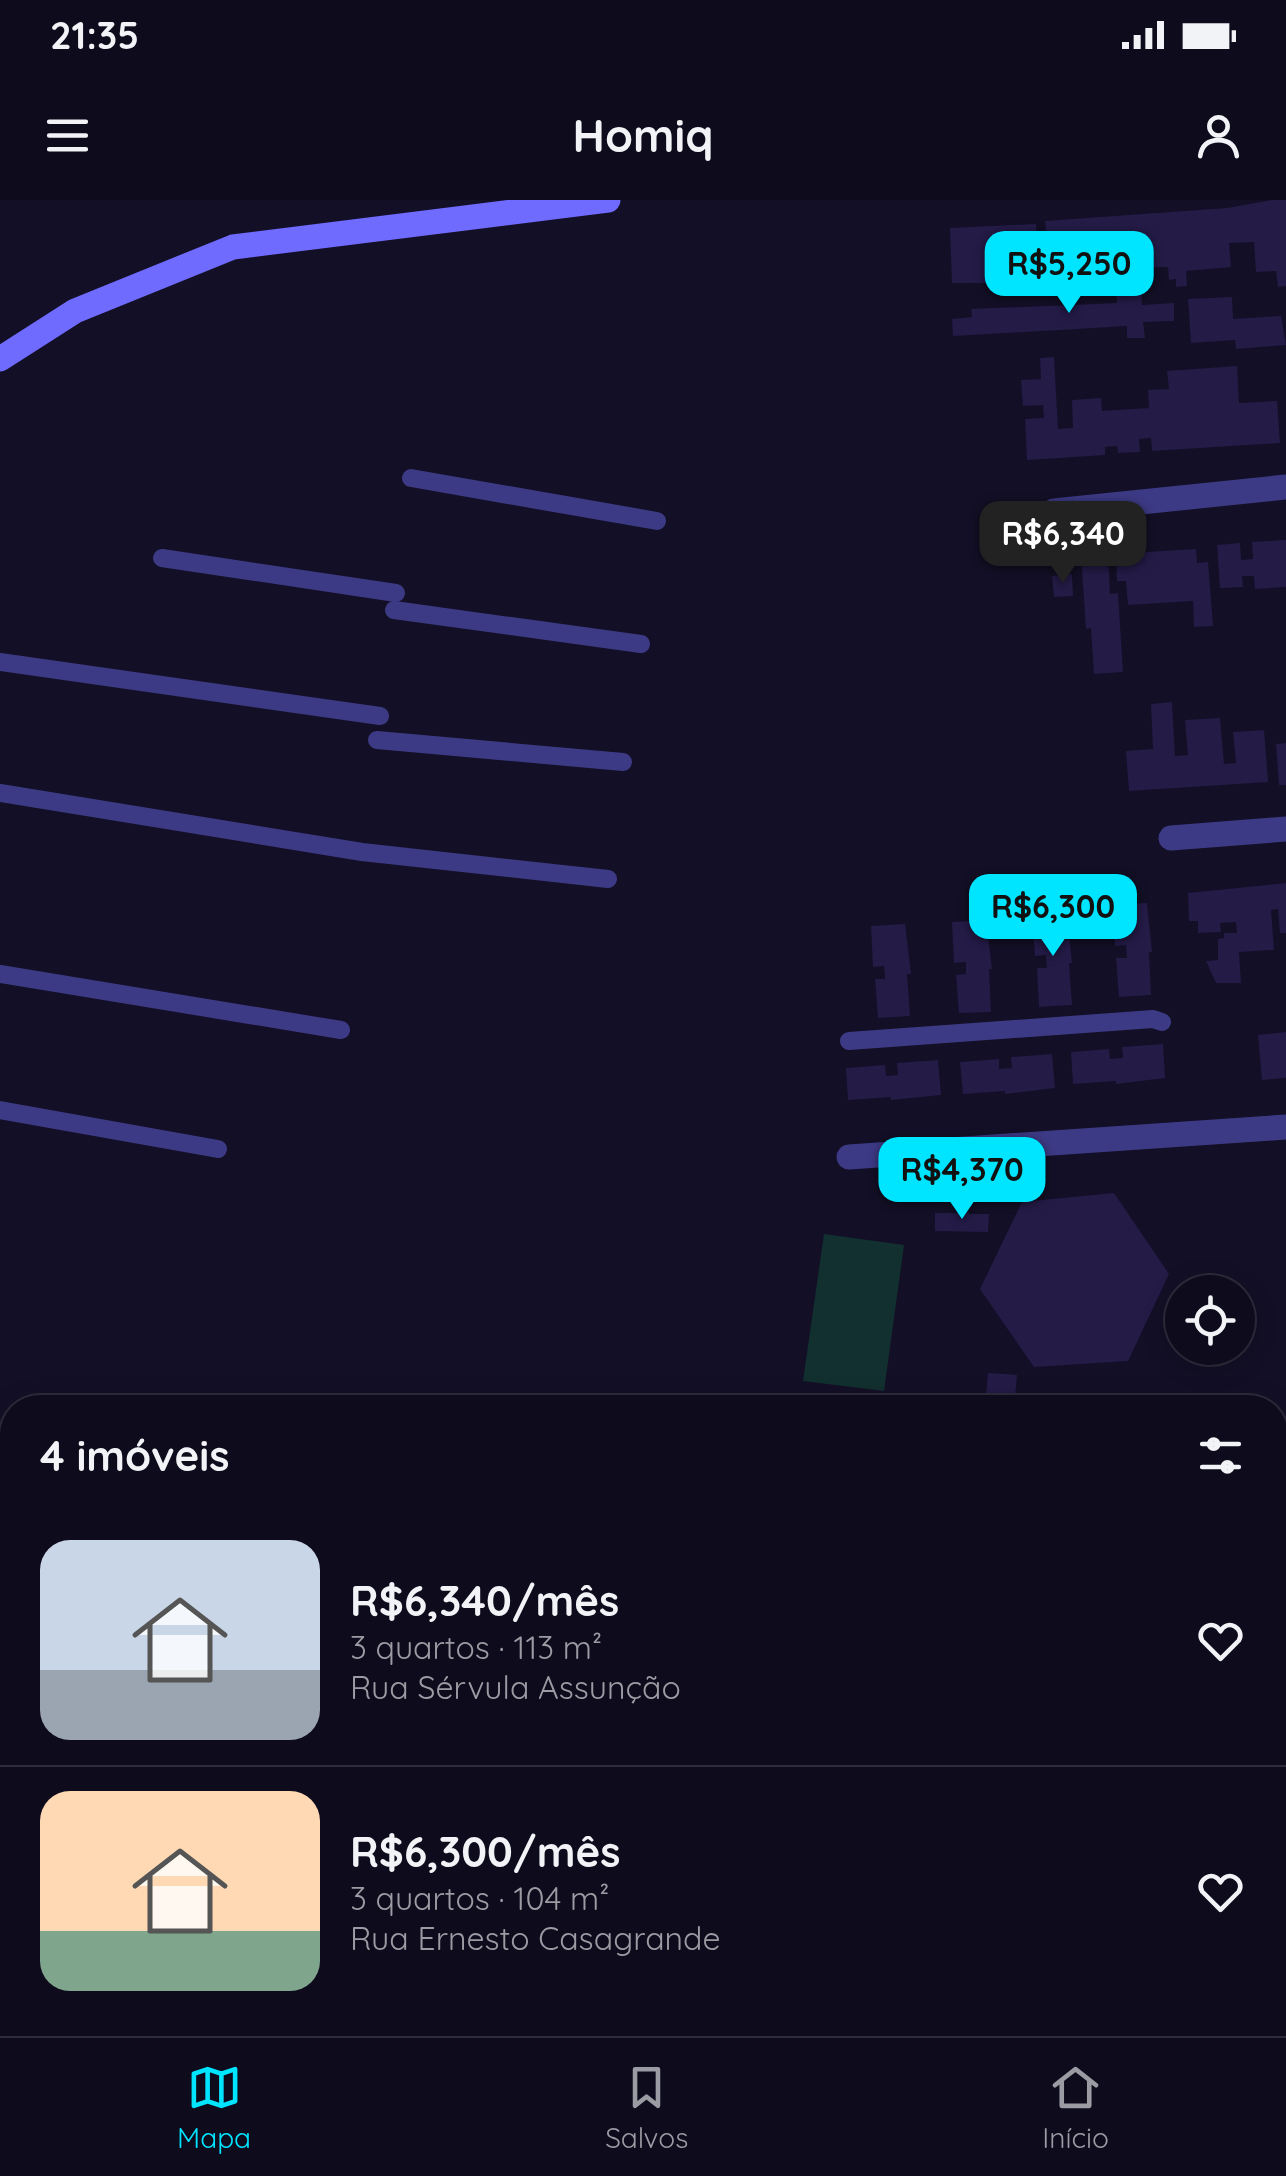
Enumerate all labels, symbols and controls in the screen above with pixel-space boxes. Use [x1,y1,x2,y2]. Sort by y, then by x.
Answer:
text: 21:35 [50,11,139,59]
text: Homiq [573,107,713,163]
icon: menu [40,108,95,163]
icon: person [1191,108,1246,163]
pin: R$5,250 [977,231,1161,316]
text: R$5,250 [1007,243,1131,283]
pin: R$6,340 [971,501,1155,586]
text: R$6,340 [1001,513,1125,553]
pin: R$6,300 [961,874,1145,959]
text: R$6,300 [991,886,1115,926]
pin: R$4,370 [870,1137,1054,1222]
text: R$4,370 [900,1149,1024,1189]
map controls [1165,1275,1255,1365]
button: locate [1165,1275,1255,1365]
icon: filters [1193,1428,1248,1483]
text: 4 imóveis [40,1429,229,1482]
text: R$6,340/mês [350,1574,619,1627]
icon: home [120,1580,240,1700]
icon: heart [1193,1613,1248,1668]
text: 3 quartos · 113 m² [350,1627,602,1667]
text: Rua Sérvula Assunção [350,1667,681,1707]
text: R$6,300/mês [350,1825,620,1878]
icon: home [120,1831,240,1951]
icon: heart [1193,1864,1248,1919]
text: 3 quartos · 104 m² [350,1878,609,1918]
text: Rua Ernesto Casagrande [350,1918,721,1958]
tab: Mapa [177,2060,251,2155]
tab: Salvos [605,2060,688,2155]
tab: Início [1042,2060,1109,2155]

